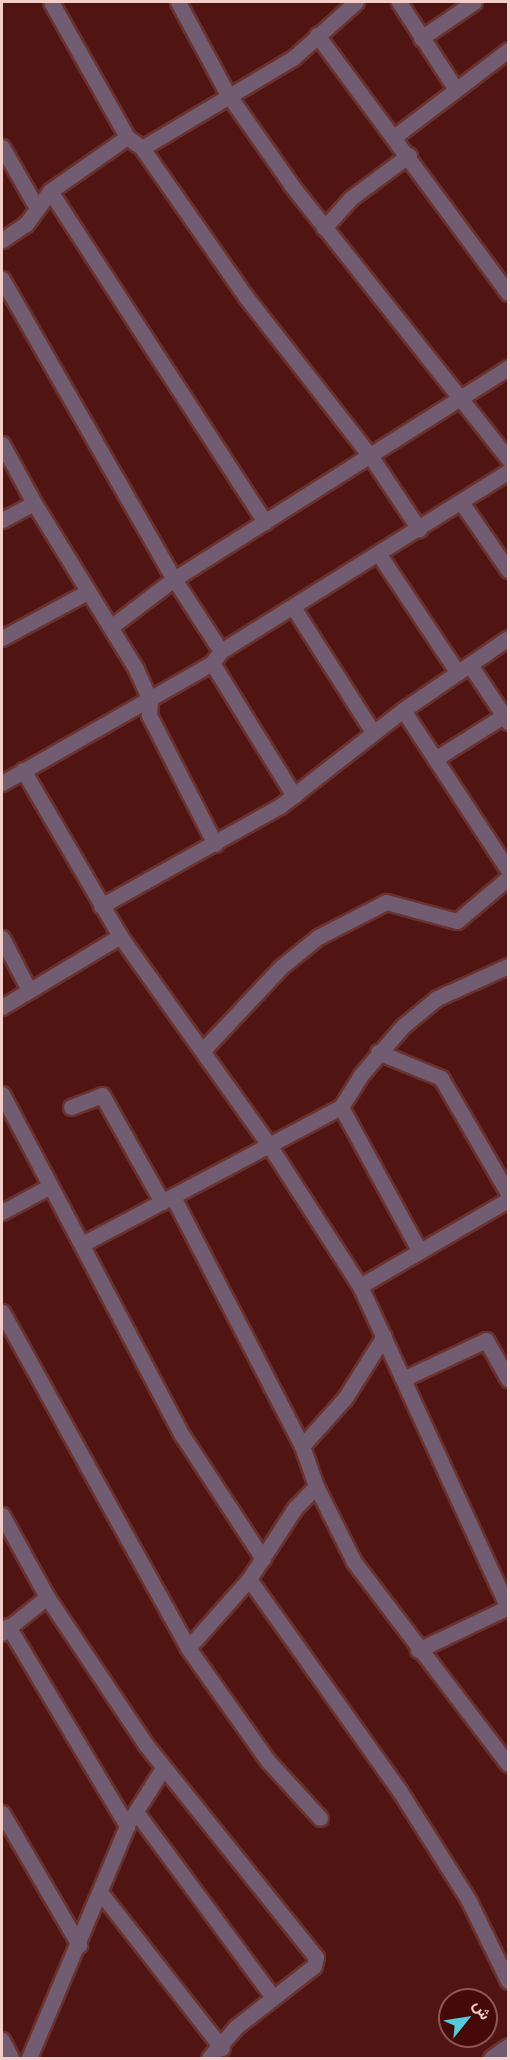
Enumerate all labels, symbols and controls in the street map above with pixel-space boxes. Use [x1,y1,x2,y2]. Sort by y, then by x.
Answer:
north arrow [438,1988,498,2048]
text: ش [469,1997,495,2023]

